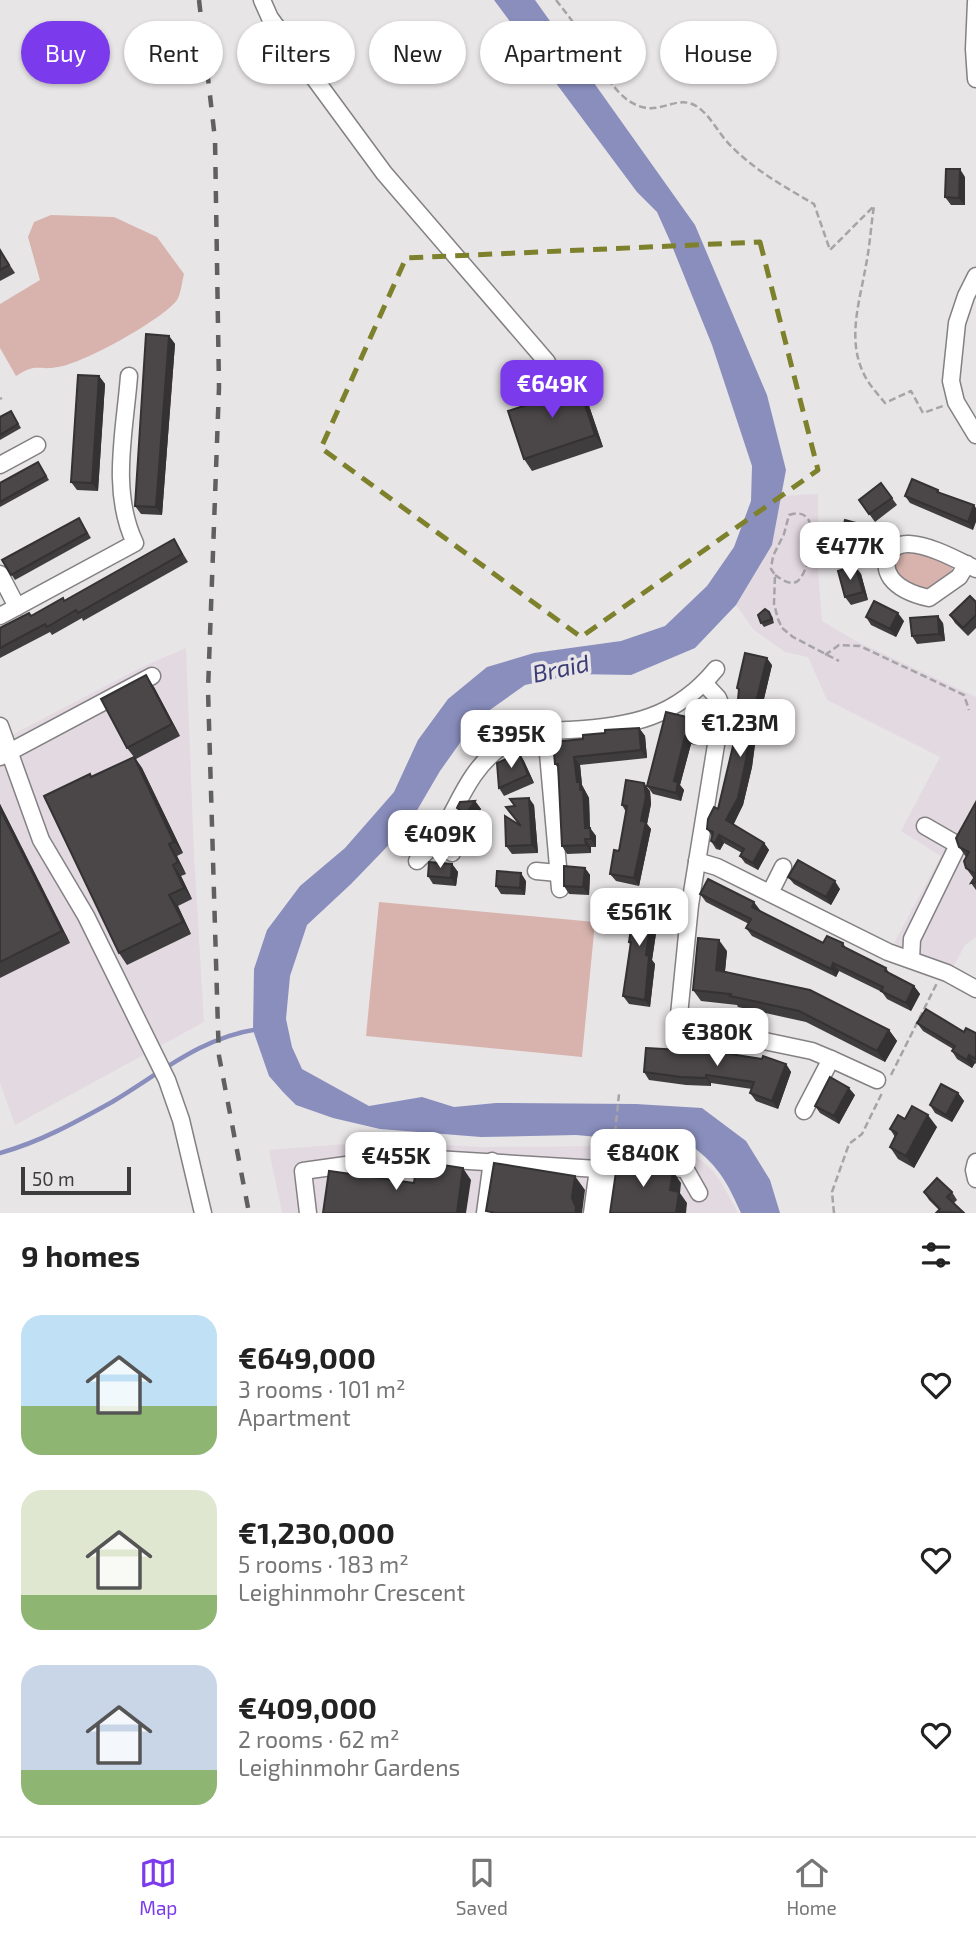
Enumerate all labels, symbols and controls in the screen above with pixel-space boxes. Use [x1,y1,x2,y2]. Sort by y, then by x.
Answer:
chip: Buy [21,21,110,84]
chip: Rent [124,21,223,84]
chip: Filters [237,21,355,84]
chip: New [369,21,466,84]
chip: Apartment [480,21,646,84]
chip: House [660,21,777,84]
pin: €649K [503,360,601,420]
text: €649K [516,369,588,397]
pin: €477K [801,522,899,582]
text: €477K [816,531,884,559]
water label: Braid [530,647,592,688]
pin: €1.23M [683,700,797,759]
text: €1.23M [701,708,779,736]
pin: €395K [462,710,560,770]
text: €395K [477,719,545,747]
pin: €409K [391,810,489,870]
text: €409K [404,819,476,847]
pin: €561K [590,888,688,948]
text: €561K [606,897,672,925]
pin: €380K [668,1009,766,1068]
text: €380K [681,1017,753,1045]
pin: €840K [594,1130,692,1189]
pin: €455K [347,1132,445,1192]
text: €840K [607,1138,679,1166]
text: €455K [361,1141,431,1169]
scale bar [21,1164,131,1196]
text: 50 m [32,1167,75,1190]
icon: filters [917,1236,955,1274]
text: 9 homes [21,1237,140,1273]
text: €649,000 [238,1339,376,1375]
icon: home [77,1343,161,1427]
icon: heart [917,1366,955,1404]
text: 3 rooms · 101 m² [238,1375,405,1403]
text: Apartment [238,1403,351,1431]
text: €1,230,000 [238,1514,395,1550]
icon: home [77,1518,161,1602]
icon: heart [917,1541,955,1579]
text: 5 rooms · 183 m² [238,1550,409,1578]
text: Leighinmohr Crescent [238,1578,465,1606]
text: €409,000 [238,1689,377,1725]
icon: home [77,1693,161,1777]
icon: heart [917,1716,955,1754]
text: 2 rooms · 62 m² [238,1725,400,1753]
text: Leighinmohr Gardens [238,1753,460,1781]
tab: Map [139,1854,177,1919]
tab: Saved [456,1854,508,1919]
tab: Home [786,1854,837,1919]

